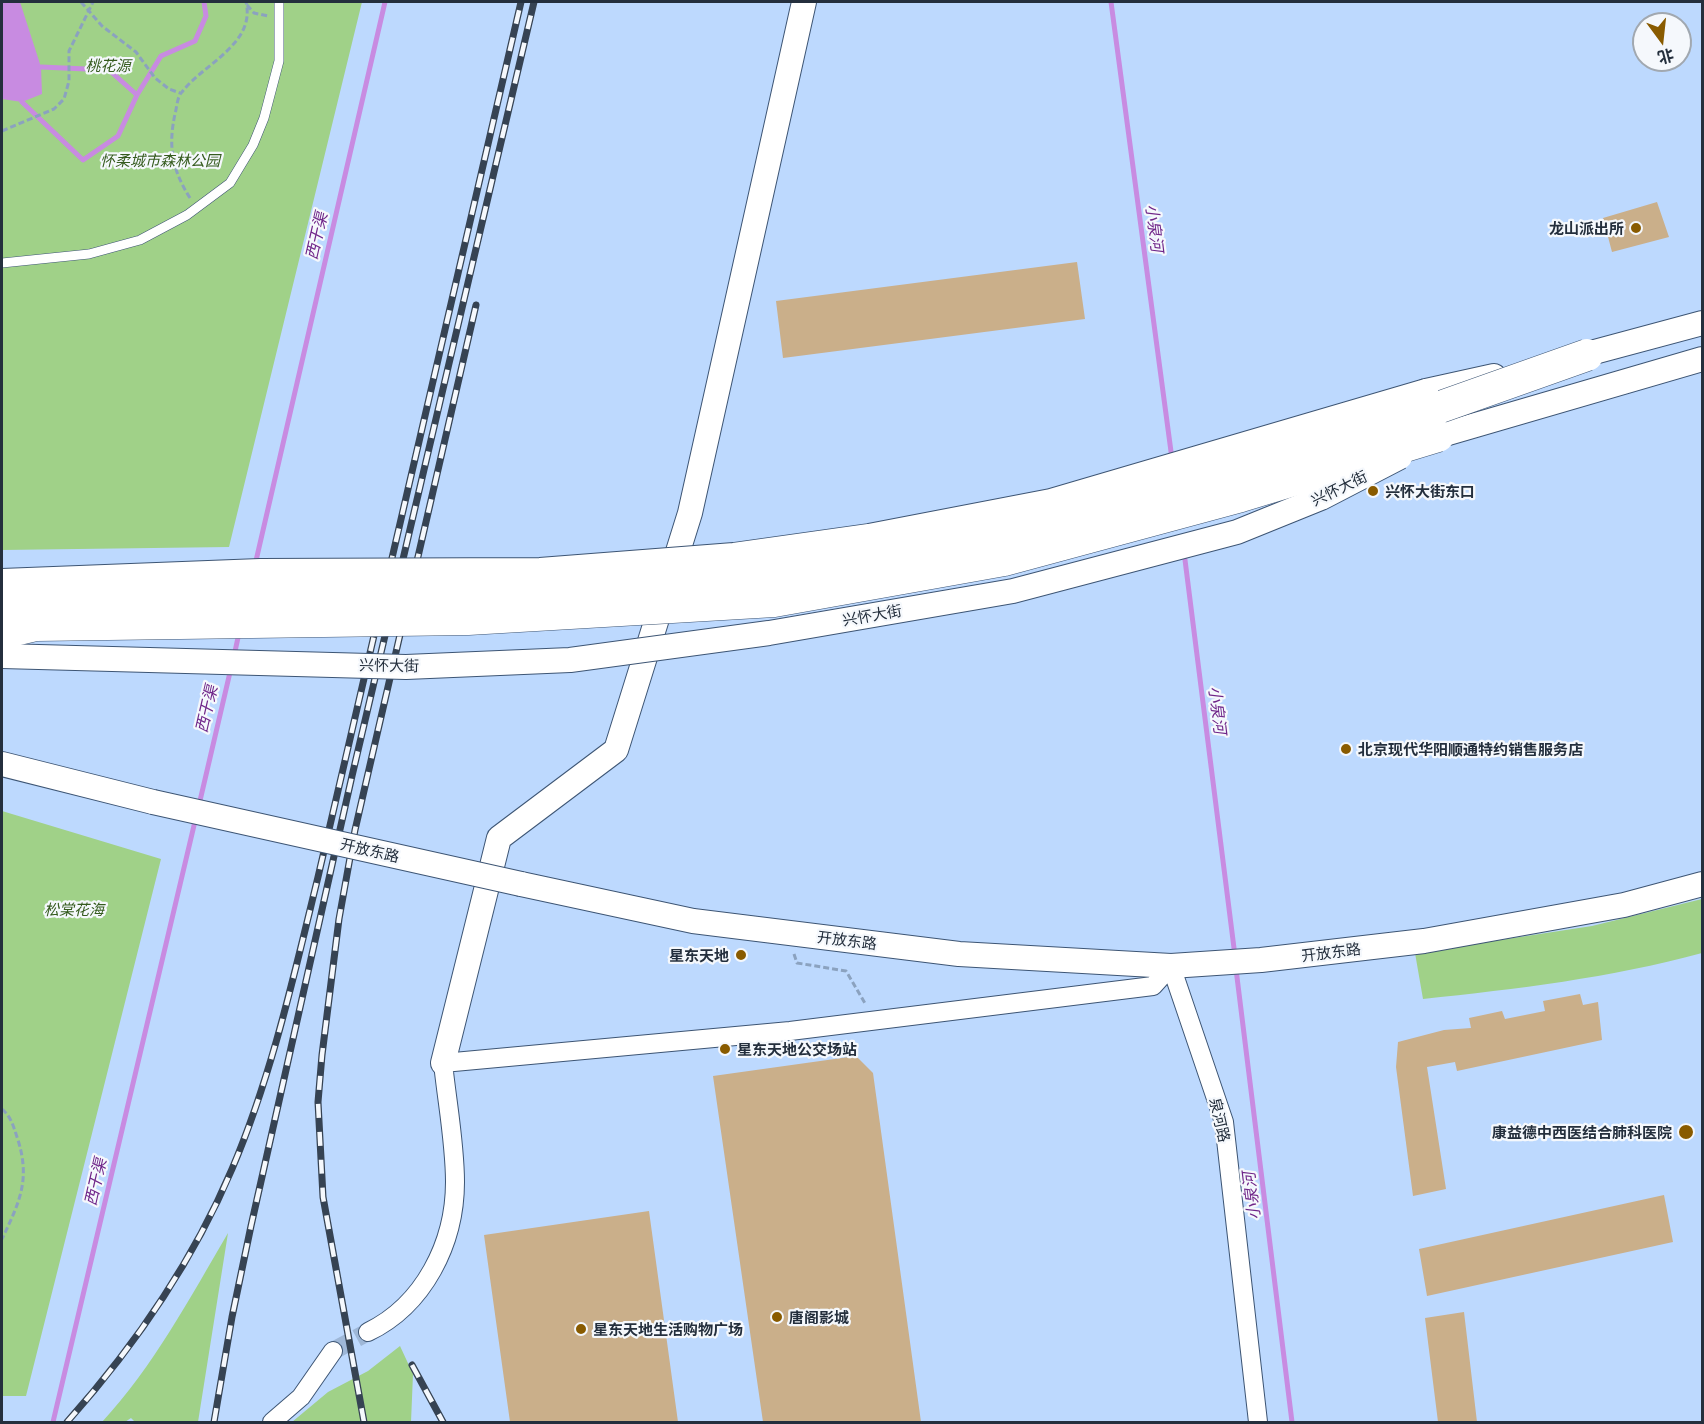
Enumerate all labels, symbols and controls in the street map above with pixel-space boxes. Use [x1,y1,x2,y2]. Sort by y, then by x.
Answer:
north arrow [1632,12,1692,72]
text: 北 [1655,44,1677,71]
park label: 桃花源 [86,56,130,74]
park label: 怀柔城市森林公园 [100,151,220,169]
water label: 小泉河 [1143,203,1167,253]
water label: 西干渠 [301,210,331,262]
place label: 龙山派出所 [1549,219,1624,237]
marker: 龙山派出所 [1629,221,1643,235]
street label: 兴怀大街 [1308,467,1370,509]
place label: 兴怀大街东口 [1385,482,1475,500]
marker: 兴怀大街东口 [1366,484,1380,498]
street label: 兴怀大街 [841,601,903,629]
street label: 兴怀大街 [359,655,419,675]
water label: 西干渠 [191,683,221,735]
water label: 小泉河 [1206,685,1230,735]
place label: 北京现代华阳顺通特约销售服务店 [1358,740,1583,758]
marker: 北京现代华阳顺通特约销售服务店 [1339,742,1353,756]
street label: 开放东路 [339,834,401,866]
park label: 松棠花海 [44,900,104,918]
street label: 开放东路 [816,927,878,953]
street label: 开放东路 [1300,939,1362,965]
place label: 星东天地 [669,946,729,964]
marker: 星东天地 [734,948,748,962]
place label: 星东天地公交场站 [737,1040,857,1058]
marker: 星东天地公交场站 [718,1042,732,1056]
street label: 泉河路 [1206,1096,1234,1144]
place label: 康益德中西医结合肺科医院 [1492,1123,1672,1141]
marker: 康益德中西医结合肺科医院 [1677,1123,1695,1141]
water label: 西干渠 [80,1156,110,1208]
water label: 小泉河 [1239,1171,1263,1221]
place label: 唐阁影城 [789,1308,849,1326]
marker: 唐阁影城 [770,1310,784,1324]
place label: 星东天地生活购物广场 [593,1320,743,1338]
marker: 星东天地生活购物广场 [574,1322,588,1336]

